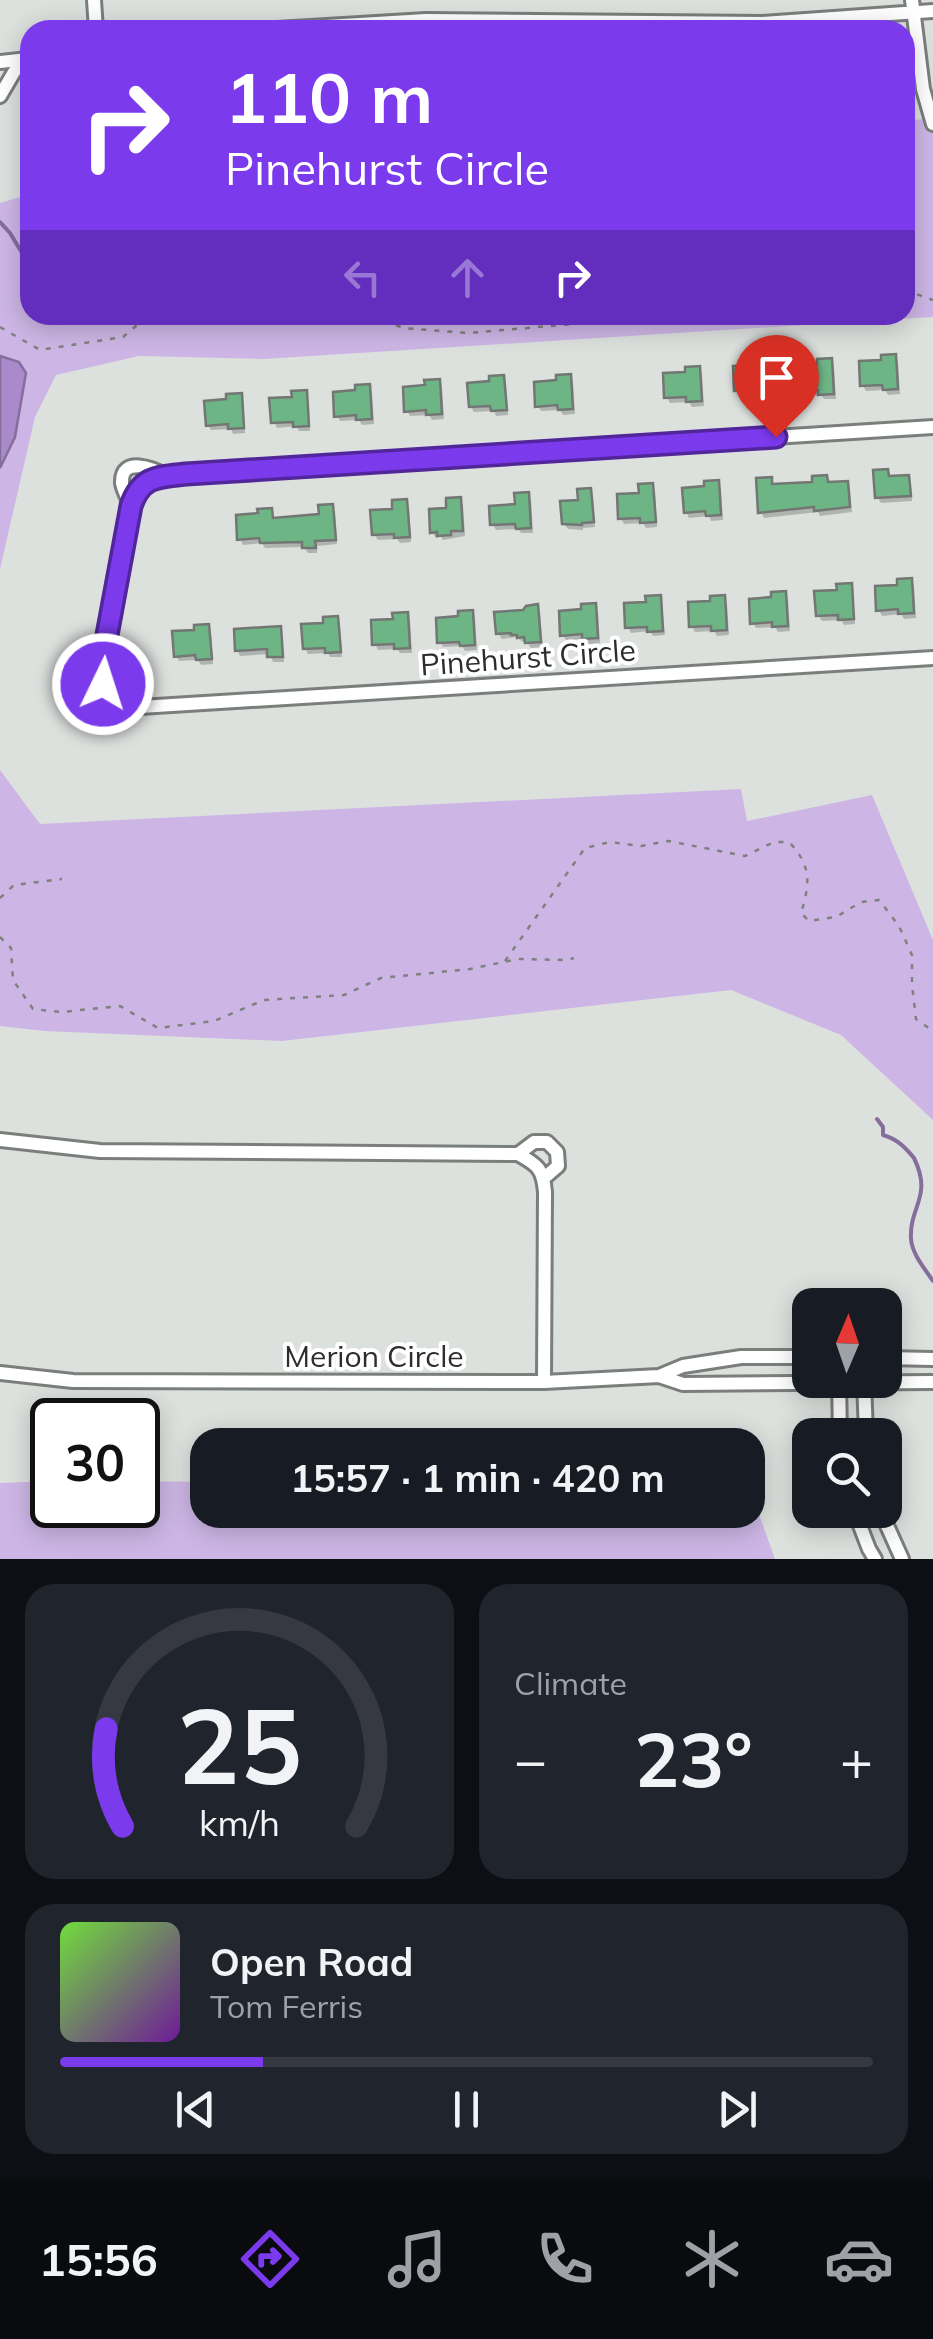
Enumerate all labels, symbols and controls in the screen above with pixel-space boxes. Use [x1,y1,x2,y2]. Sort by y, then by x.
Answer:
text: 110 m [225,53,433,141]
icon: right [60,60,190,190]
text: Pinehurst Circle [225,140,549,196]
icon: left [335,250,390,305]
icon: ahead [440,250,495,305]
icon: right [545,250,600,305]
pin [734,335,819,438]
icon: arrive [749,350,804,405]
street label: Pinehurst Circle [419,631,637,683]
position arrow [51,632,155,736]
north arrow [792,1288,902,1398]
map controls [792,1288,902,1528]
street label: Merion Circle [284,1337,464,1375]
speed limit sign: 30 [30,1398,160,1528]
button: search [792,1418,902,1528]
text: 15:57 · 1 min · 420 m [290,1454,665,1502]
text: Climate [514,1663,627,1703]
text: 25 [177,1679,302,1810]
text: 23° [634,1712,753,1806]
text: − [514,1725,547,1794]
text: + [840,1725,873,1794]
text: km/h [199,1800,280,1845]
text: Open Road [210,1938,413,1986]
text: Tom Ferris [210,1986,363,2026]
icon: previous [168,2082,223,2137]
icon: pause [439,2082,494,2137]
icon: next [710,2082,765,2137]
icon: directions [235,2224,305,2294]
icon: music [382,2224,452,2294]
icon: phone [530,2224,600,2294]
icon: climate [677,2224,747,2294]
icon: car [824,2224,894,2294]
text: 15:56 [39,2231,158,2287]

